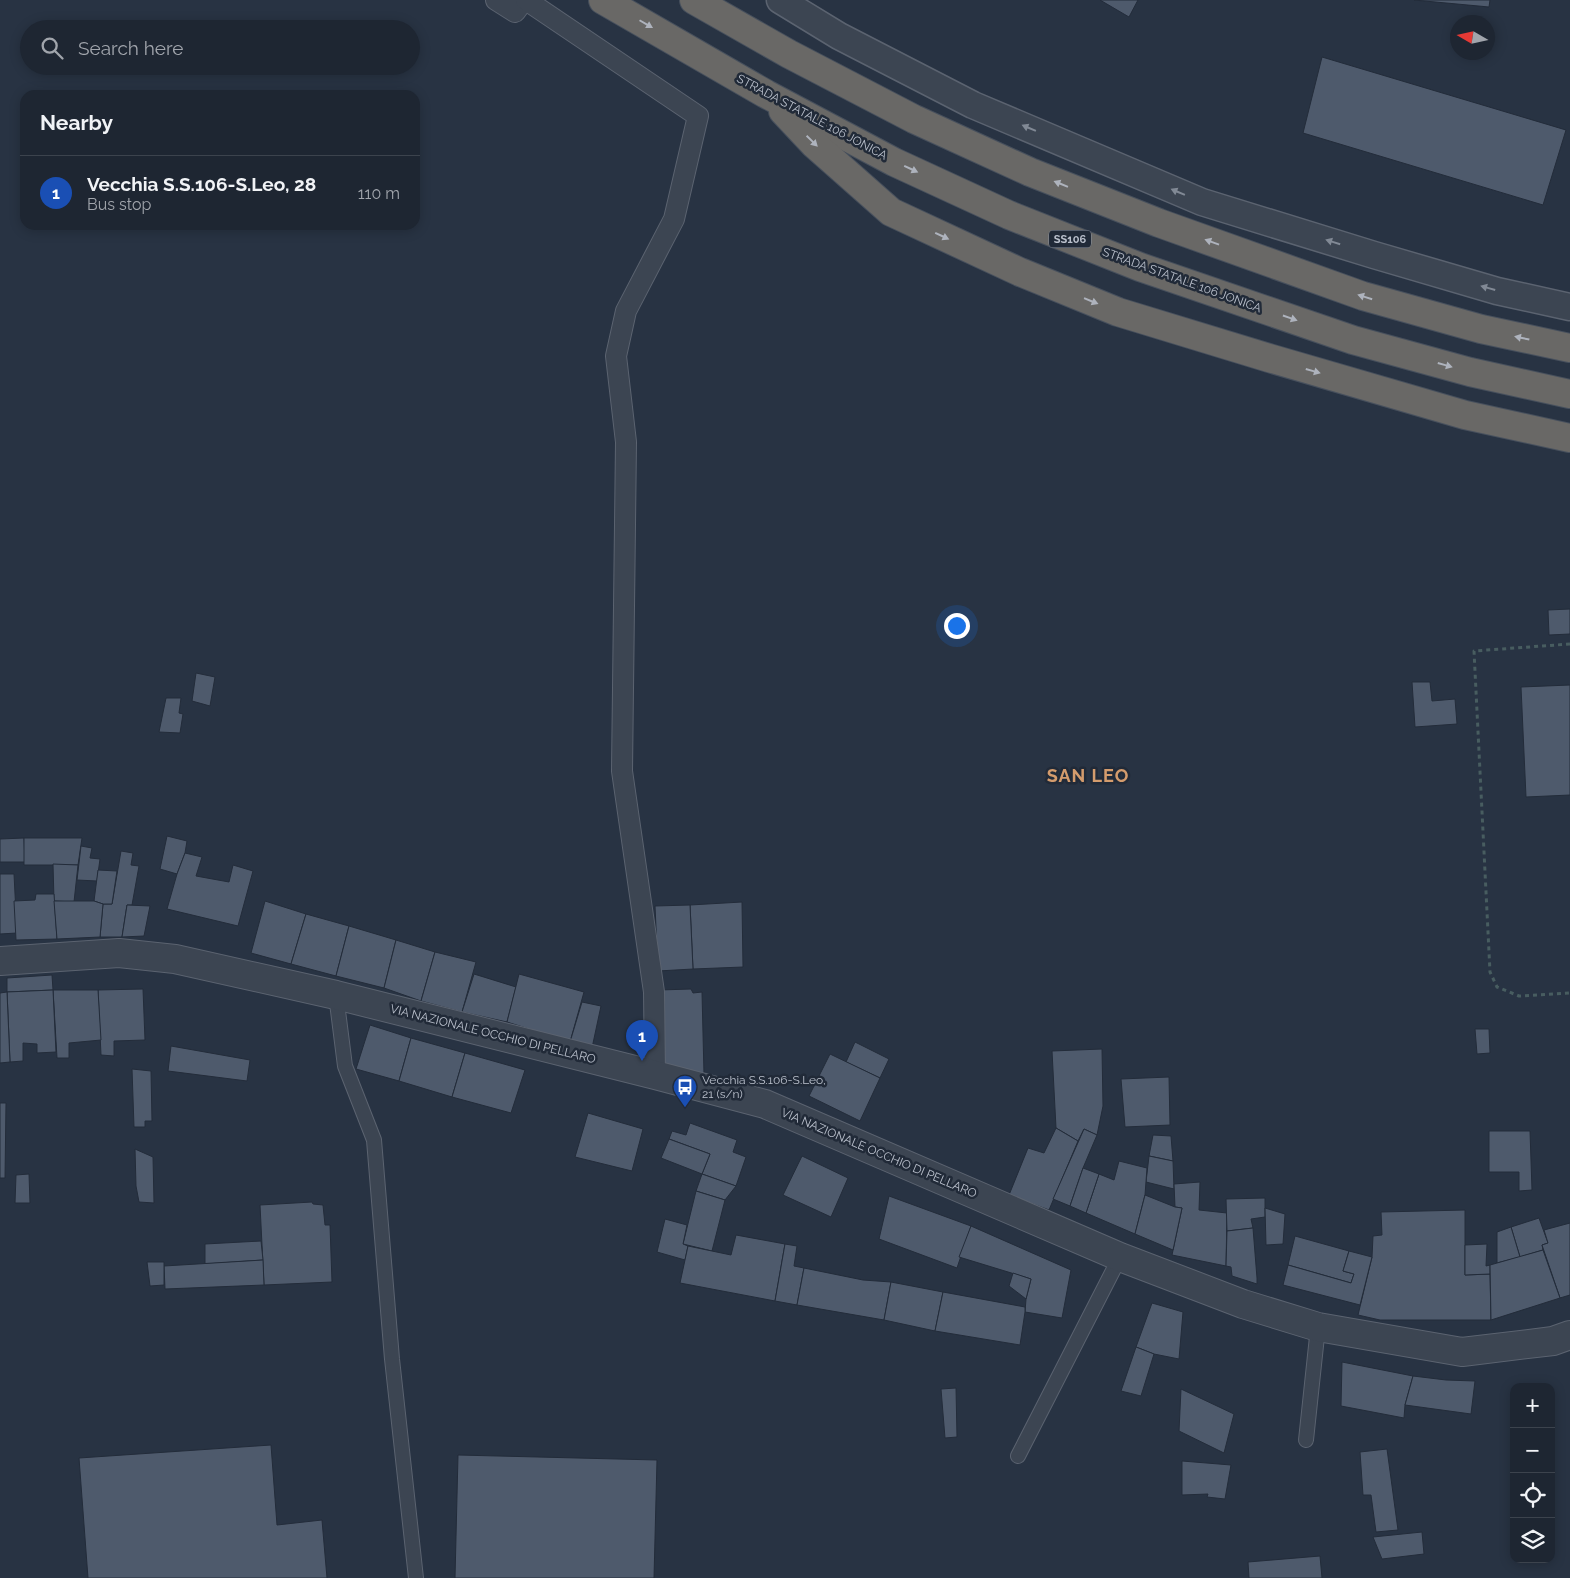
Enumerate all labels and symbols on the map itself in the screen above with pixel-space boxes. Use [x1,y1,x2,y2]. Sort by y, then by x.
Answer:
north arrow [1450,15,1495,60]
one-way arrow [639,20,652,29]
street label: STRADA STATALE 106 JONICA [734,71,890,163]
one-way arrow [1021,124,1036,132]
one-way arrow [806,135,818,147]
one-way arrow [904,166,918,174]
one-way arrow [1053,179,1068,187]
one-way arrow [1171,187,1185,195]
road number: SS106 [1049,230,1091,248]
one-way arrow [935,231,950,240]
one-way arrow [1205,238,1220,245]
one-way arrow [1325,238,1340,246]
street label: STRADA STATALE 106 JONICA [1101,245,1263,315]
one-way arrow [1481,284,1496,292]
one-way arrow [1358,292,1373,300]
one-way arrow [1084,298,1098,306]
one-way arrow [1283,314,1298,322]
one-way arrow [1515,334,1530,342]
one-way arrow [1438,362,1453,370]
one-way arrow [1305,367,1320,375]
your location [944,613,970,639]
district label: SAN LEO [1047,765,1129,786]
street label: VIA NAZIONALE OCCHIO DI PELLARO [389,1002,597,1066]
pin: 1 [626,1020,658,1061]
place label: Vecchia S.S.106-S.Leo, 21 (s/n) [702,1073,826,1101]
bus stop icon: Vecchia S.S.106-S.Leo, 21 (s/n) [672,1074,698,1108]
street label: VIA NAZIONALE OCCHIO DI PELLARO [779,1105,979,1201]

